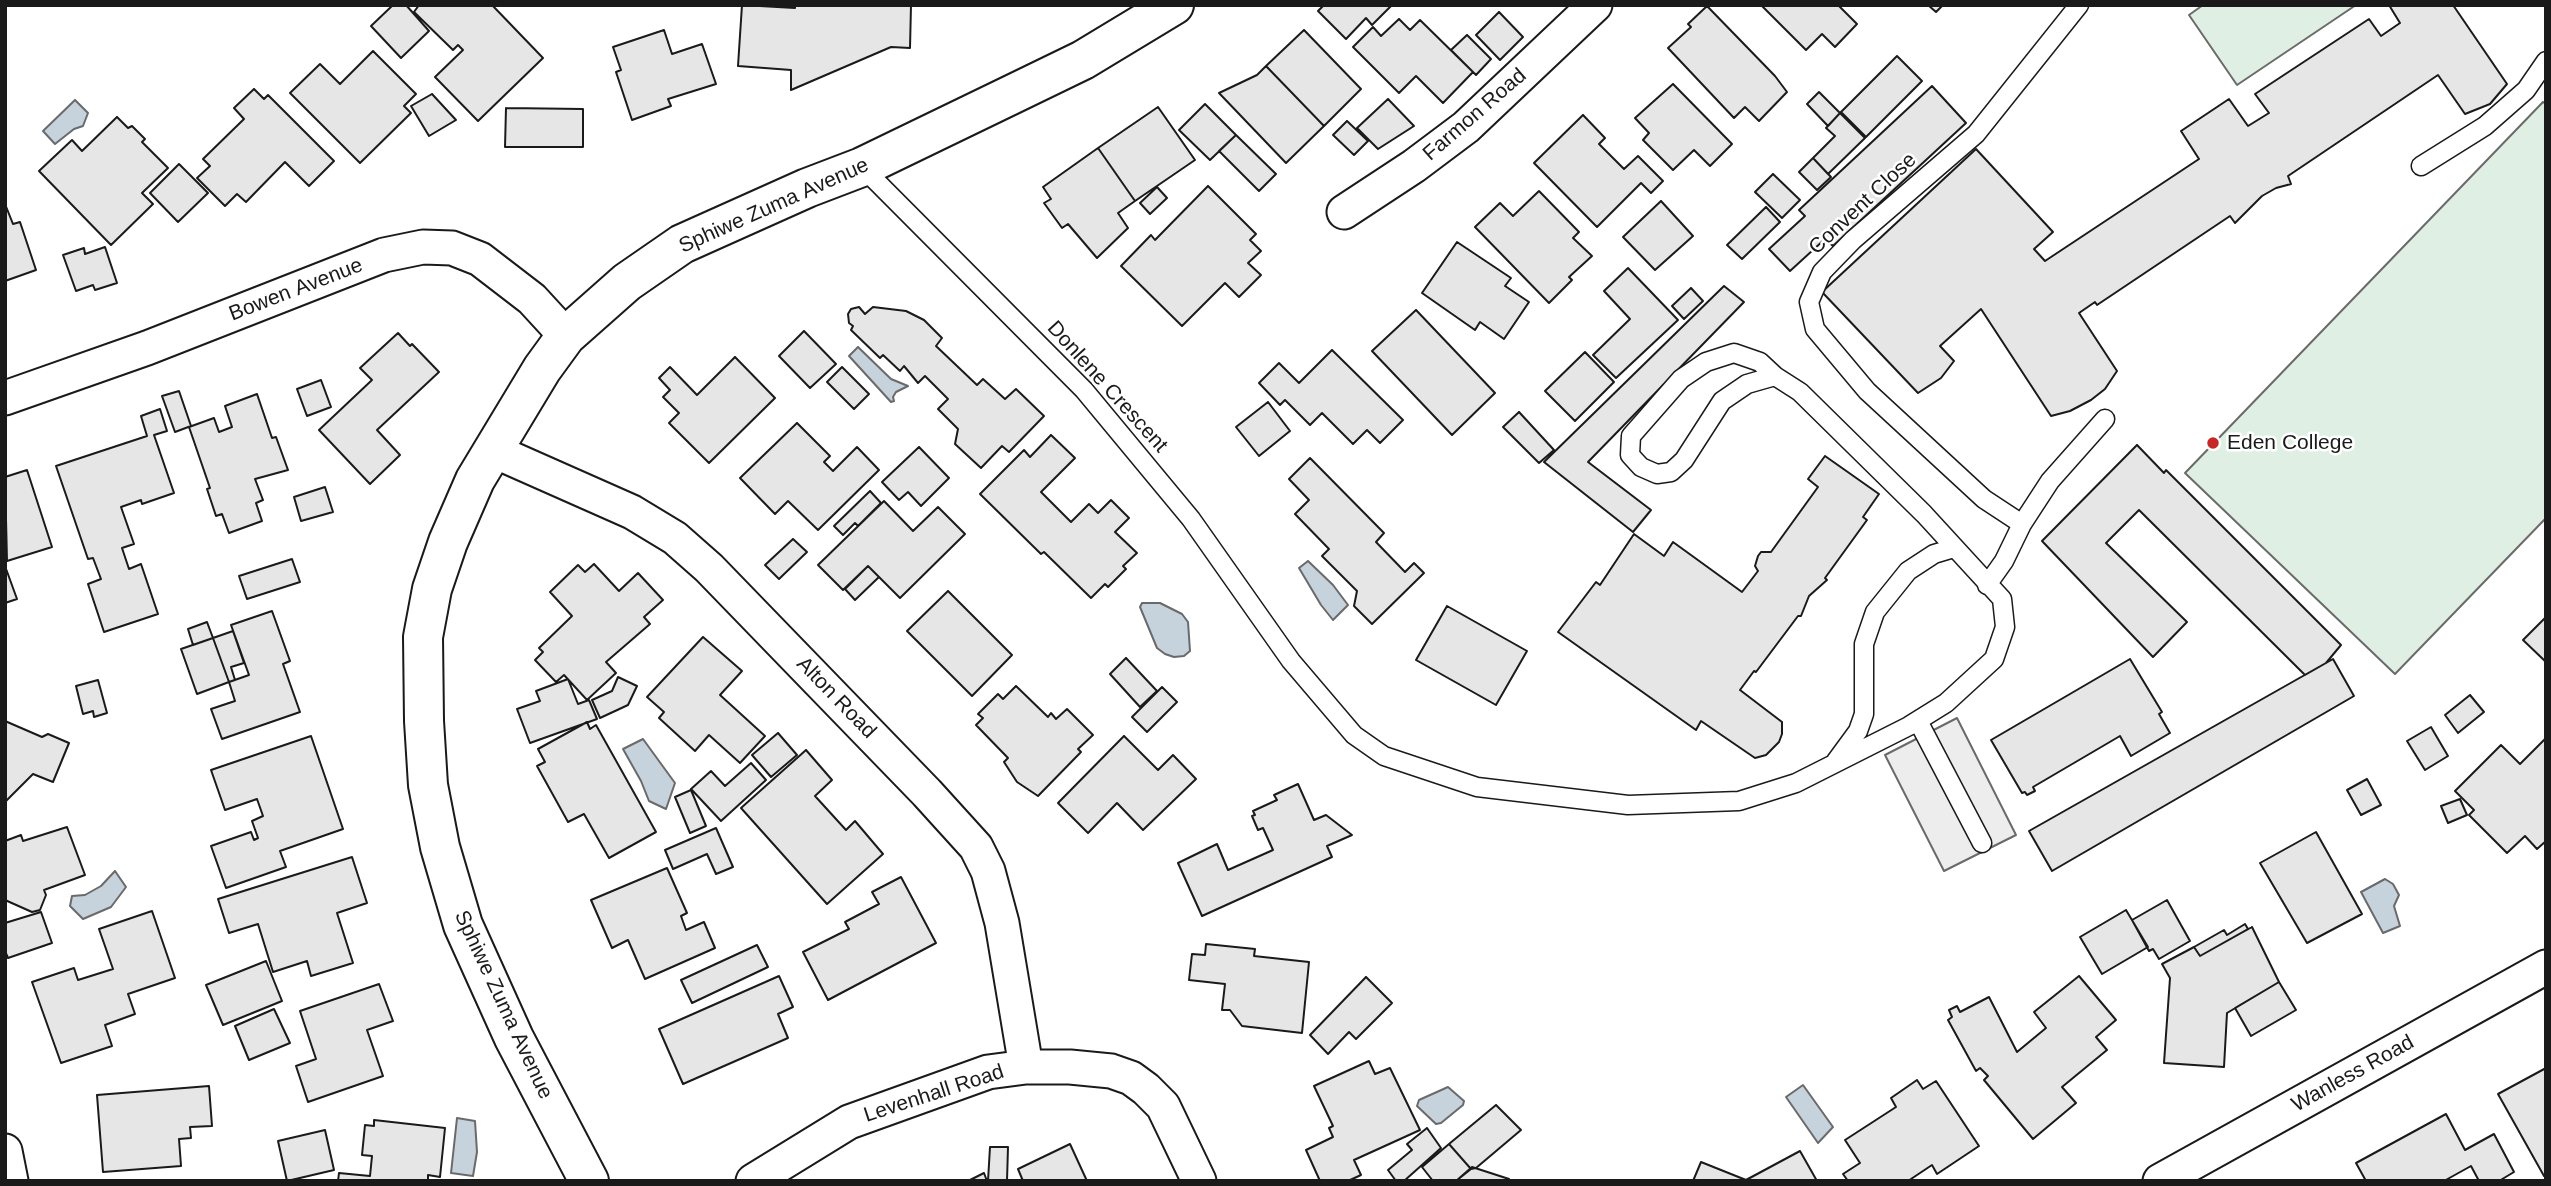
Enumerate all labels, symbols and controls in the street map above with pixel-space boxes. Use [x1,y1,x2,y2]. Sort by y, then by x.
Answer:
street label: Farmon Road [1418,63,1532,167]
street label: Convent Close [1804,148,1922,260]
street label: Sphiwe Zuma Avenue [675,153,873,259]
street label: Bowen Avenue [226,253,366,327]
street label: Donlene Crescent [1041,316,1173,458]
place label: Eden College [2227,430,2353,456]
marker: Eden College [2205,435,2221,451]
street label: Alton Road [791,652,881,744]
street label: Sphiwe Zuma Avenue [448,907,558,1103]
street label: Wanless Road [2288,1030,2418,1118]
street label: Levenhall Road [861,1059,1007,1129]

